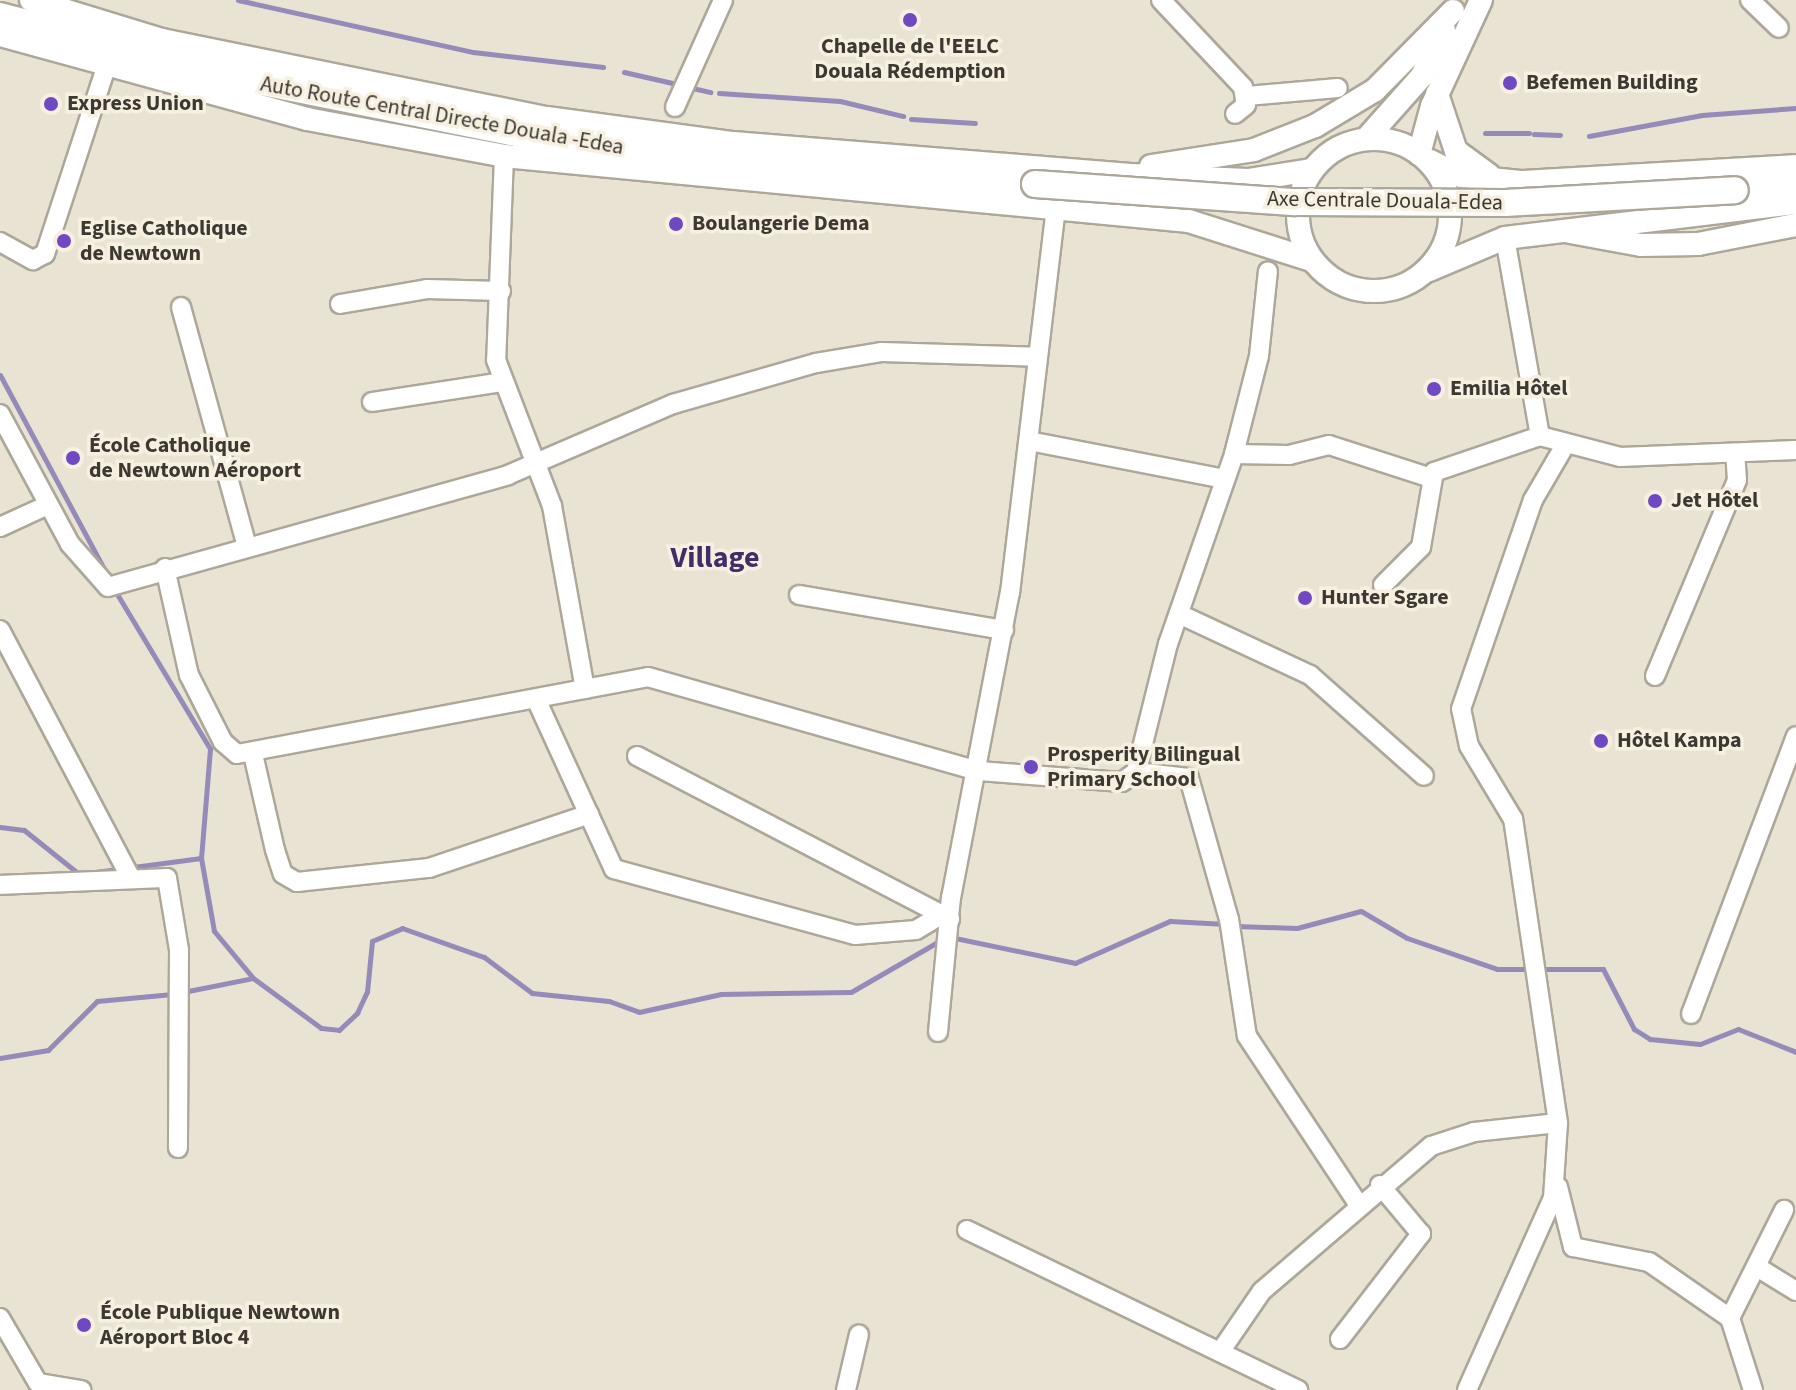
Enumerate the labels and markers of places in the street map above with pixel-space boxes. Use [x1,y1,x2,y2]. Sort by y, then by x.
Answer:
marker: Chapelle de l'EELC Douala Rédemption [901,11,919,29]
place label: Chapelle de l'EELC Douala Rédemption [814,33,1006,84]
place label: Befemen Building [1526,70,1698,96]
marker: Befemen Building [1501,74,1519,92]
place label: Express Union [67,91,204,117]
marker: Express Union [42,95,60,113]
place label: Boulangerie Dema [692,211,870,237]
place label: Eglise Catholique de Newtown [80,215,248,266]
marker: Boulangerie Dema [667,215,685,233]
marker: Eglise Catholique de Newtown [55,232,73,250]
place label: Emilia Hôtel [1450,376,1568,402]
marker: Emilia Hôtel [1425,380,1443,398]
place label: École Catholique de Newtown Aéroport [89,432,301,484]
marker: École Catholique de Newtown Aéroport [64,449,82,467]
place label: Jet Hôtel [1671,488,1758,514]
marker: Jet Hôtel [1646,492,1664,510]
place label: Hunter Sgare [1321,585,1449,611]
marker: Hunter Sgare [1296,589,1314,607]
place label: Hôtel Kampa [1617,728,1741,754]
marker: Hôtel Kampa [1592,732,1610,750]
place label: Prosperity Bilingual Primary School [1047,741,1240,792]
marker: Prosperity Bilingual Primary School [1022,758,1040,776]
place label: École Publique Newtown Aéroport Bloc 4 [100,1299,340,1350]
marker: École Publique Newtown Aéroport Bloc 4 [75,1316,93,1334]

